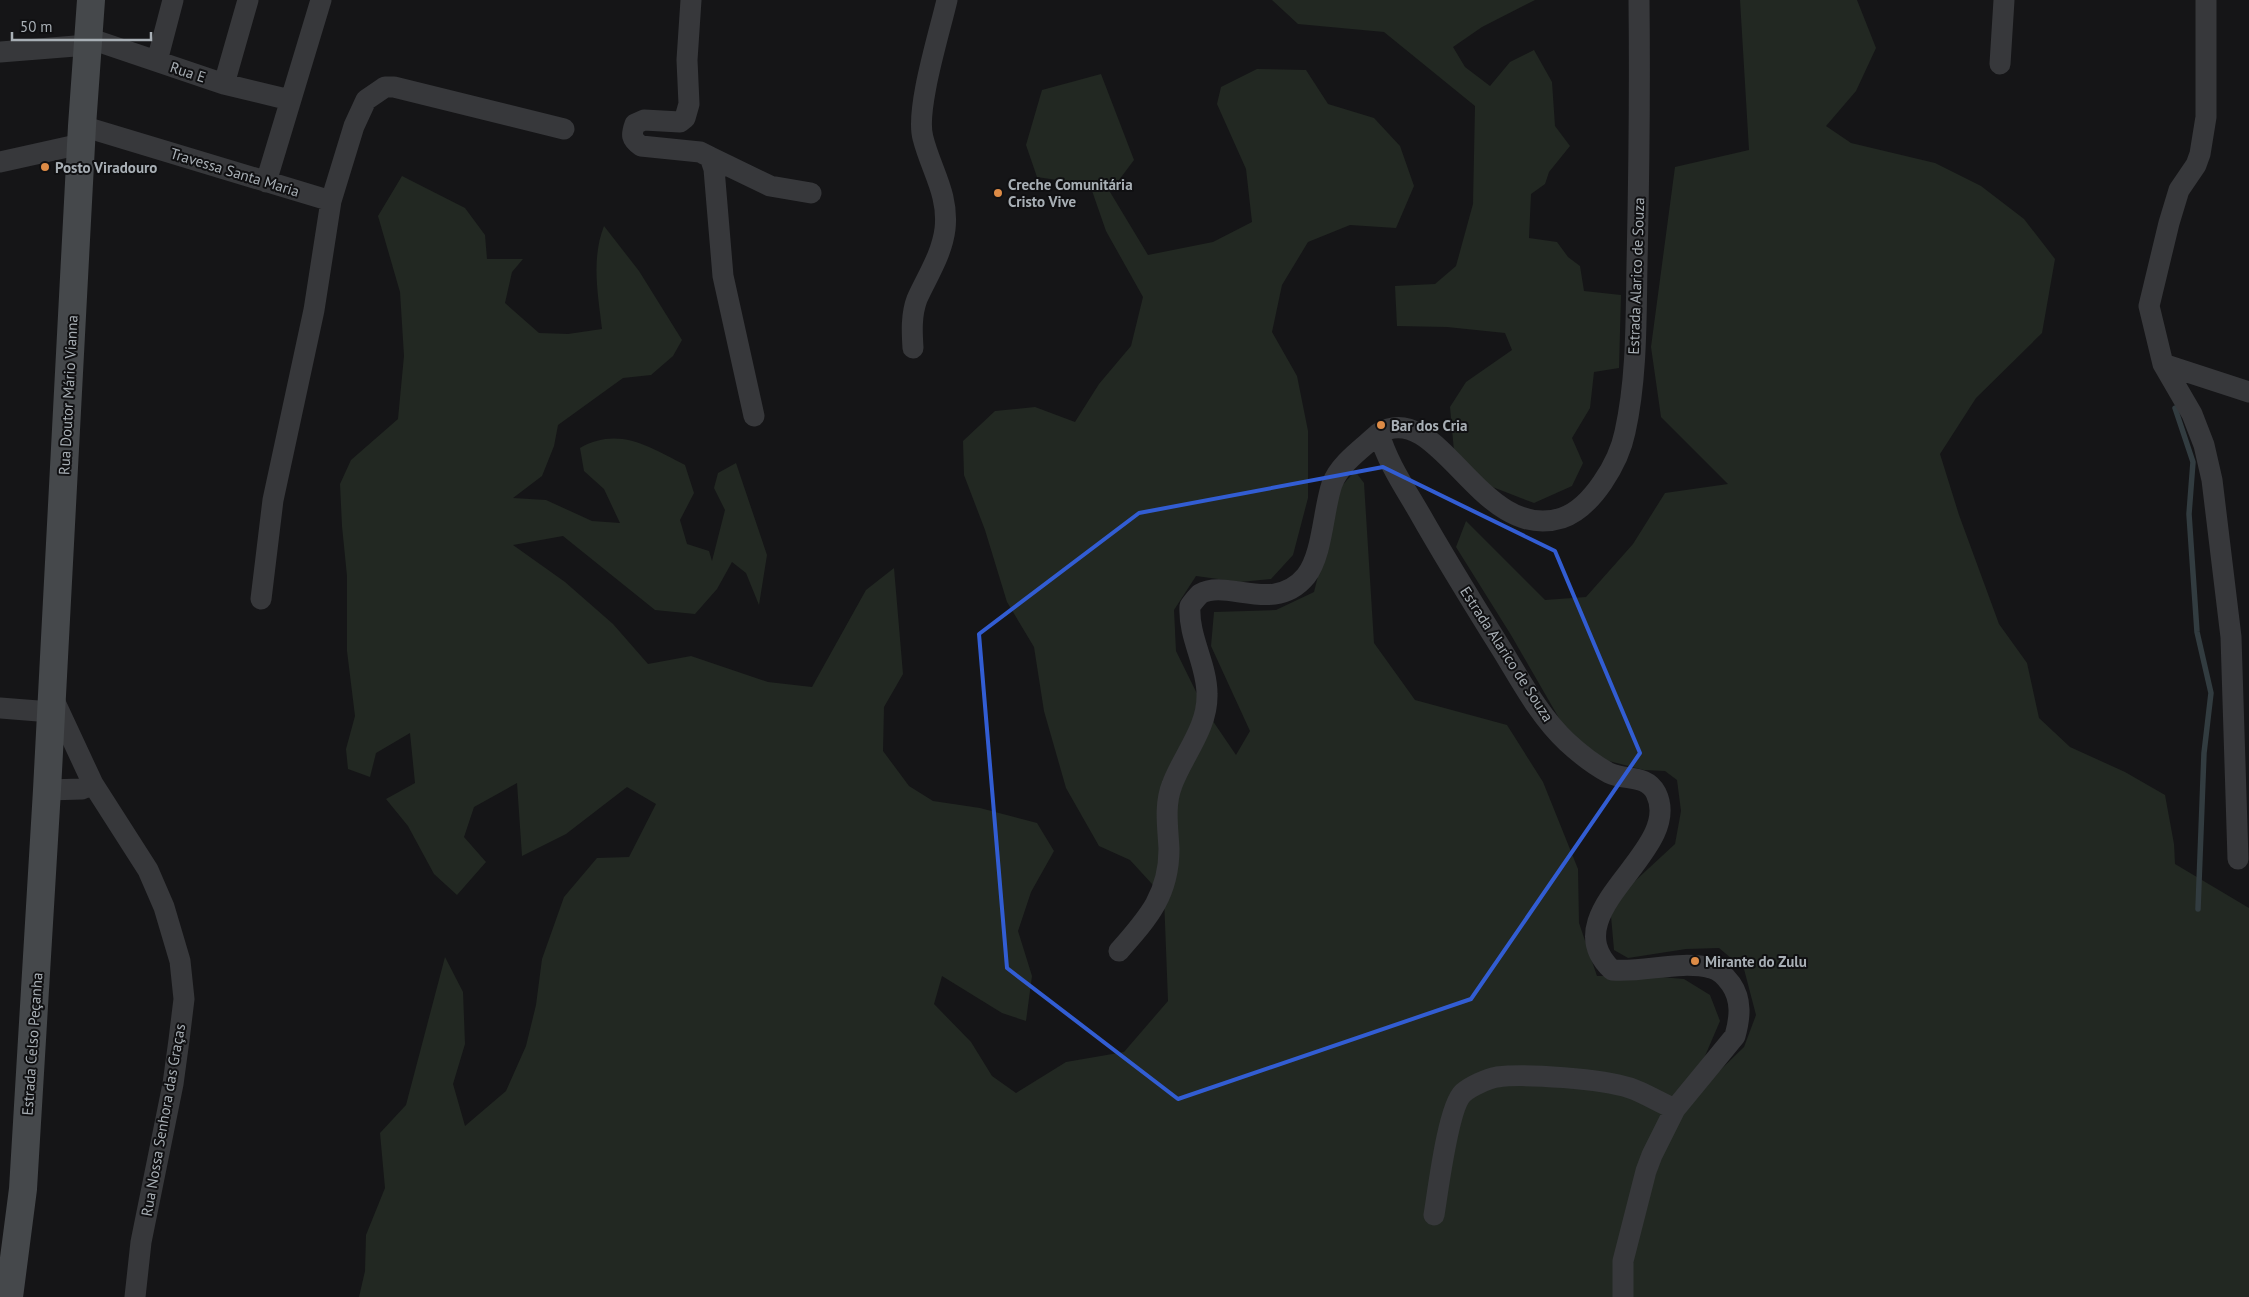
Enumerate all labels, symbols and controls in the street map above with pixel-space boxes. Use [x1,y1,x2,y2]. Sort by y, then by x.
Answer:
scale bar [12,10,151,42]
text: 50 m [20,17,53,36]
street label: Rua E [168,57,208,87]
street label: Travessa Santa Maria [168,143,302,201]
place label: Posto Viradouro [55,158,157,177]
marker: Posto Viradouro [39,161,51,173]
place label: Creche Comunitária Cristo Vive [1008,175,1133,211]
marker: Creche Comunitária Cristo Vive [992,187,1004,199]
street label: Estrada Alarico de Souza [1624,197,1648,355]
street label: Rua Doutor Mário Vianna [54,315,82,475]
place label: Bar dos Cria [1391,416,1467,435]
marker: Bar dos Cria [1375,419,1387,431]
street label: Estrada Alarico de Souza [1456,583,1558,725]
place label: Mirante do Zulu [1705,952,1807,971]
marker: Mirante do Zulu [1689,955,1701,967]
street label: Estrada Celso Peçanha [18,972,46,1116]
street label: Rua Nossa Senhora das Graças [137,1022,189,1218]

